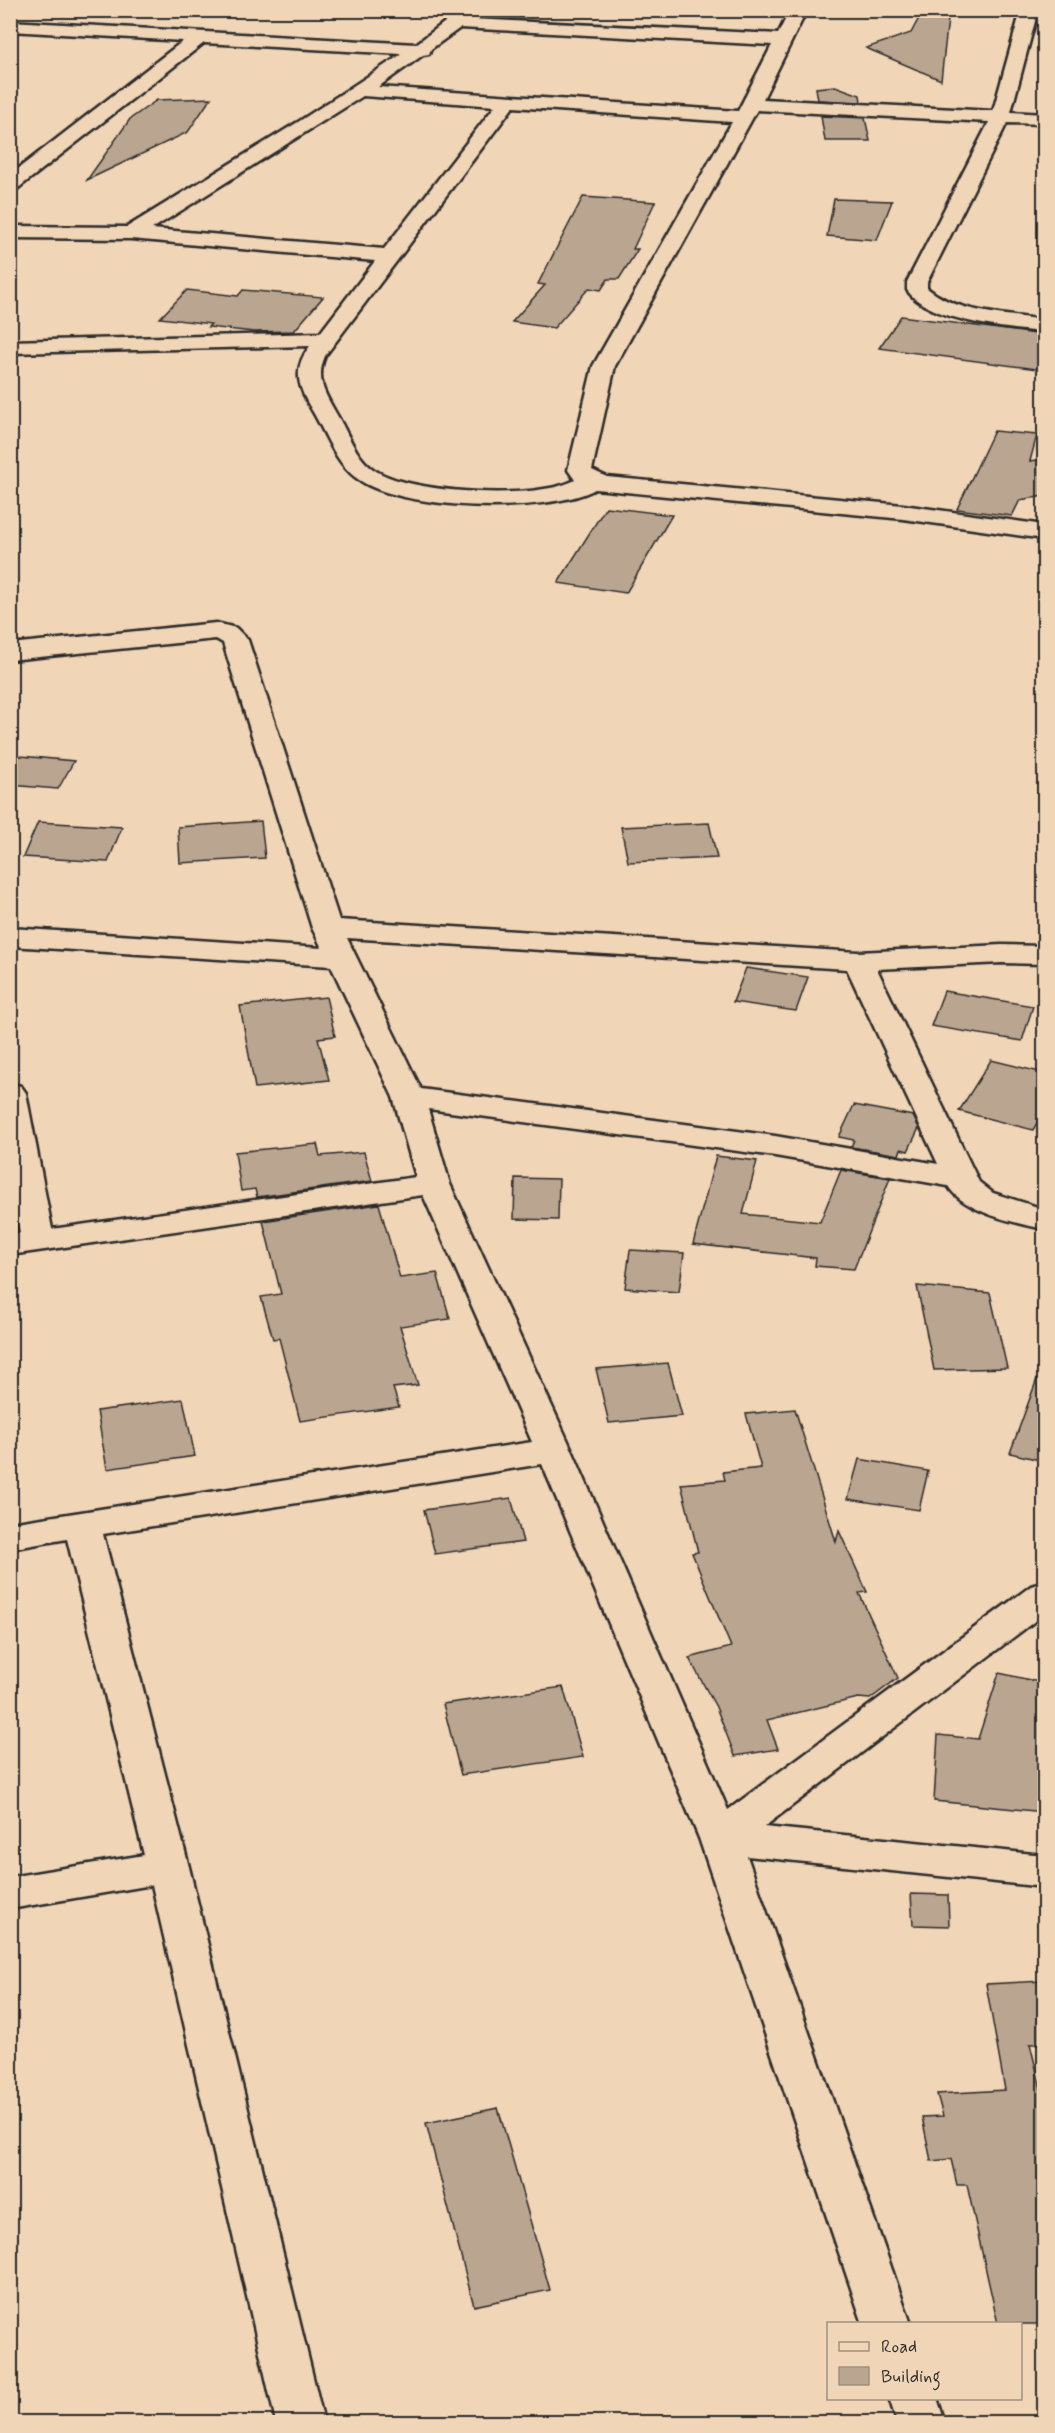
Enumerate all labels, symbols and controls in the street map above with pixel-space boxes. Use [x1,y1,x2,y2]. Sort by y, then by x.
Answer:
legend [827,2322,1022,2400]
text: Road [881,2335,917,2359]
text: Building [881,2365,941,2391]

